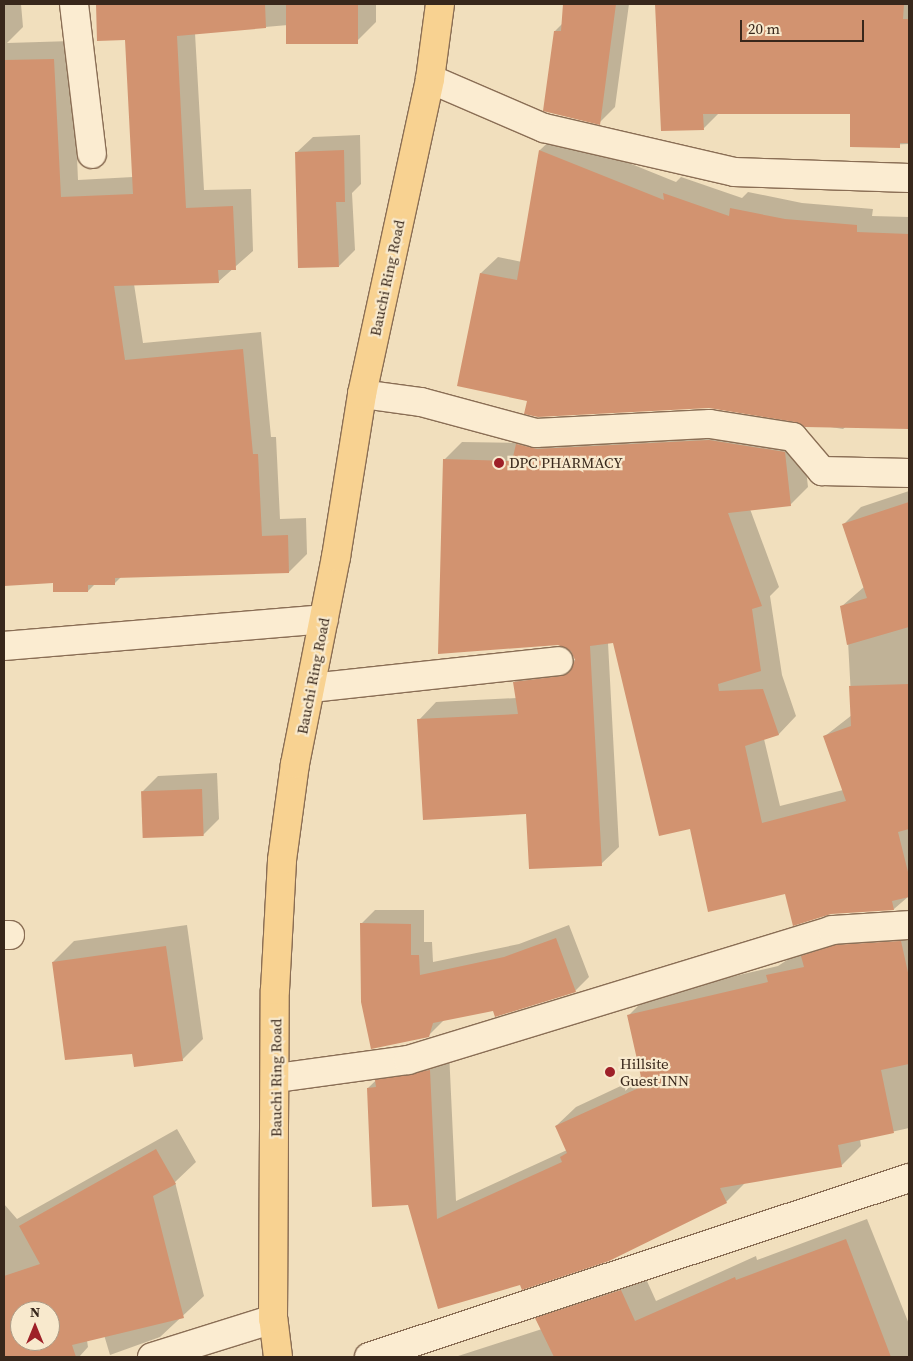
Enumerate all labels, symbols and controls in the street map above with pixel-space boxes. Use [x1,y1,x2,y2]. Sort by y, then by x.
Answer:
scale bar [743,10,867,42]
text: 20 m [748,18,780,39]
street label: Bauchi Ring Road [366,218,408,338]
place label: DPC PHARMACY [509,454,623,472]
marker: DPC PHARMACY [493,457,505,469]
street label: Bauchi Ring Road [293,616,333,736]
street label: Bauchi Ring Road [267,1019,285,1137]
place label: Hillsite Guest INN [620,1054,689,1089]
marker: Hillsite Guest INN [604,1066,616,1078]
north arrow [10,1301,60,1351]
text: N [30,1302,40,1322]

